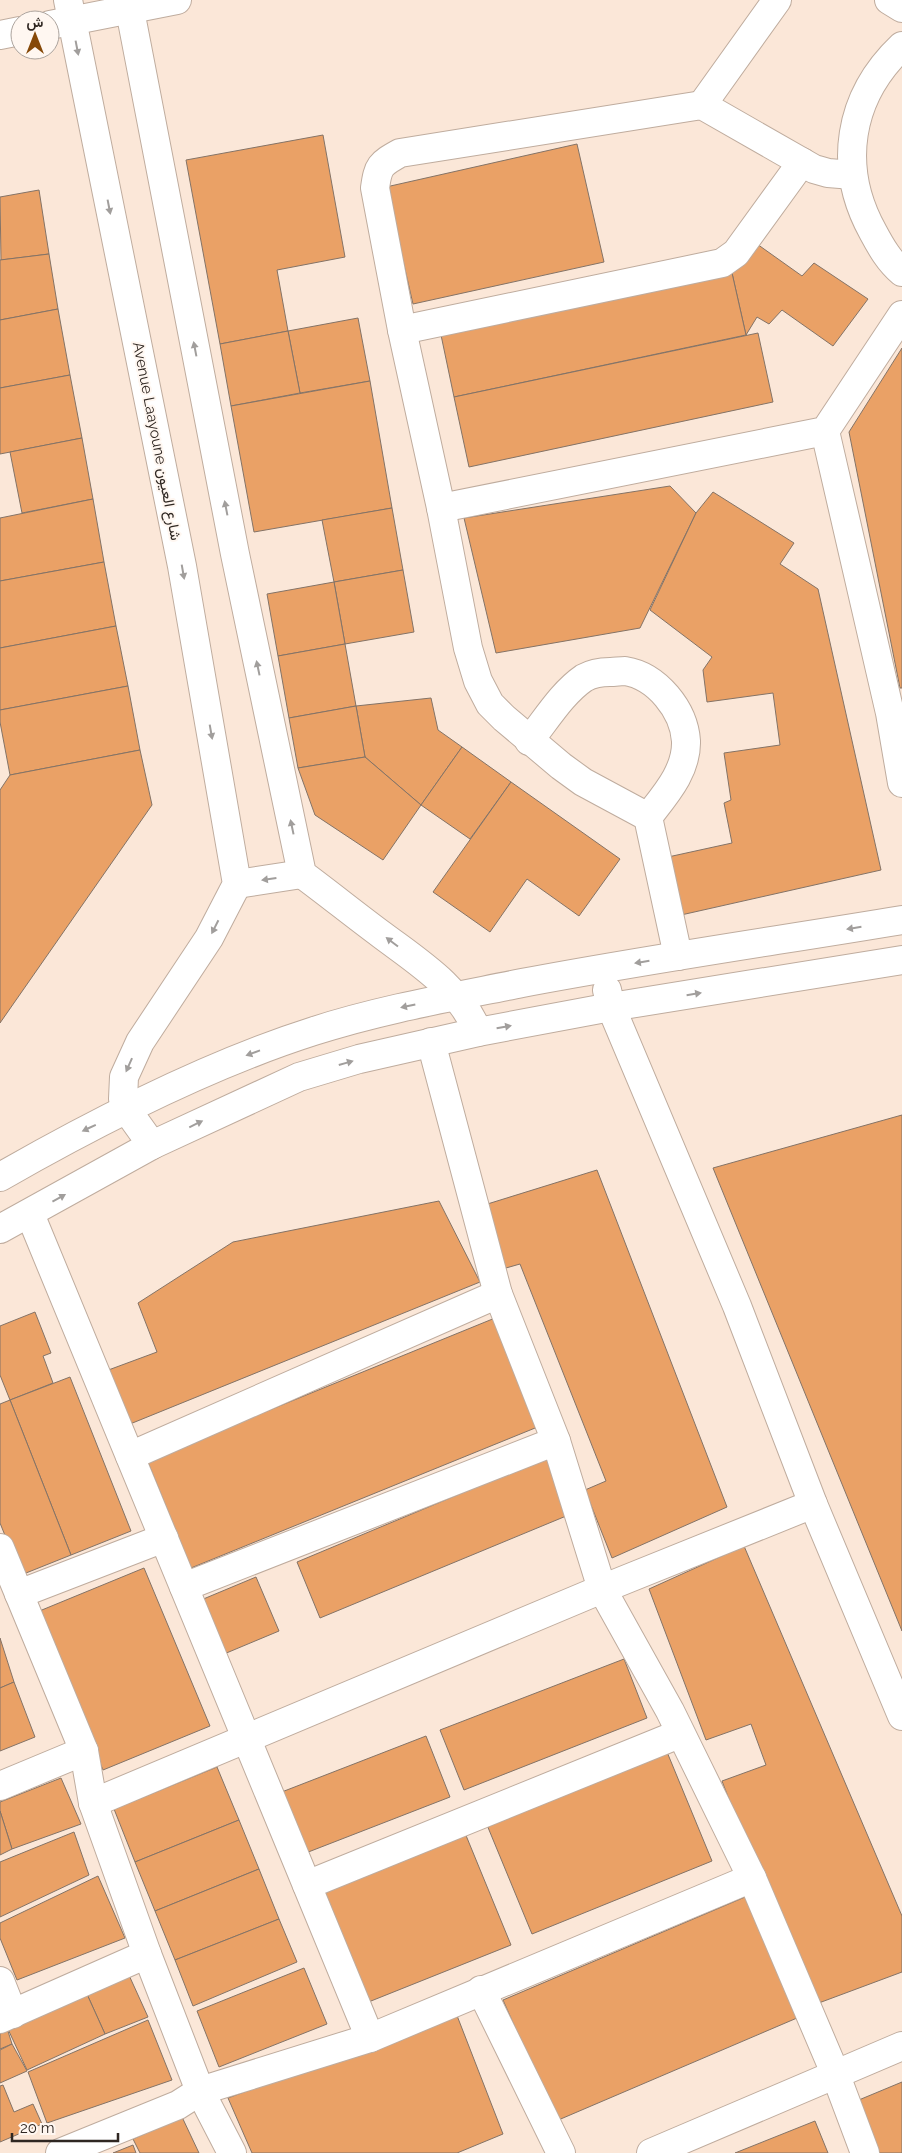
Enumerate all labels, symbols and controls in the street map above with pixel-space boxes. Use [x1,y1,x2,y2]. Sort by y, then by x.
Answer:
north arrow [10,10,60,60]
text: ش [27,14,44,31]
one-way arrow [74,40,82,56]
one-way arrow [106,200,114,216]
street label: Avenue Laayoune شارع العيون [127,340,185,542]
one-way arrow [191,340,199,356]
one-way arrow [222,501,230,516]
one-way arrow [179,565,187,581]
one-way arrow [254,659,262,675]
one-way arrow [207,725,215,741]
one-way arrow [288,819,296,834]
one-way arrow [261,875,277,883]
one-way arrow [211,920,219,934]
one-way arrow [845,924,861,932]
one-way arrow [385,937,399,947]
one-way arrow [633,958,649,966]
one-way arrow [686,989,702,997]
one-way arrow [400,1003,416,1011]
one-way arrow [497,1023,512,1031]
one-way arrow [245,1050,260,1057]
one-way arrow [125,1058,133,1072]
one-way arrow [338,1059,353,1067]
one-way arrow [188,1120,203,1128]
one-way arrow [82,1124,96,1132]
one-way arrow [52,1193,65,1202]
scale bar [12,2110,119,2142]
text: 20 m [20,2119,55,2137]

